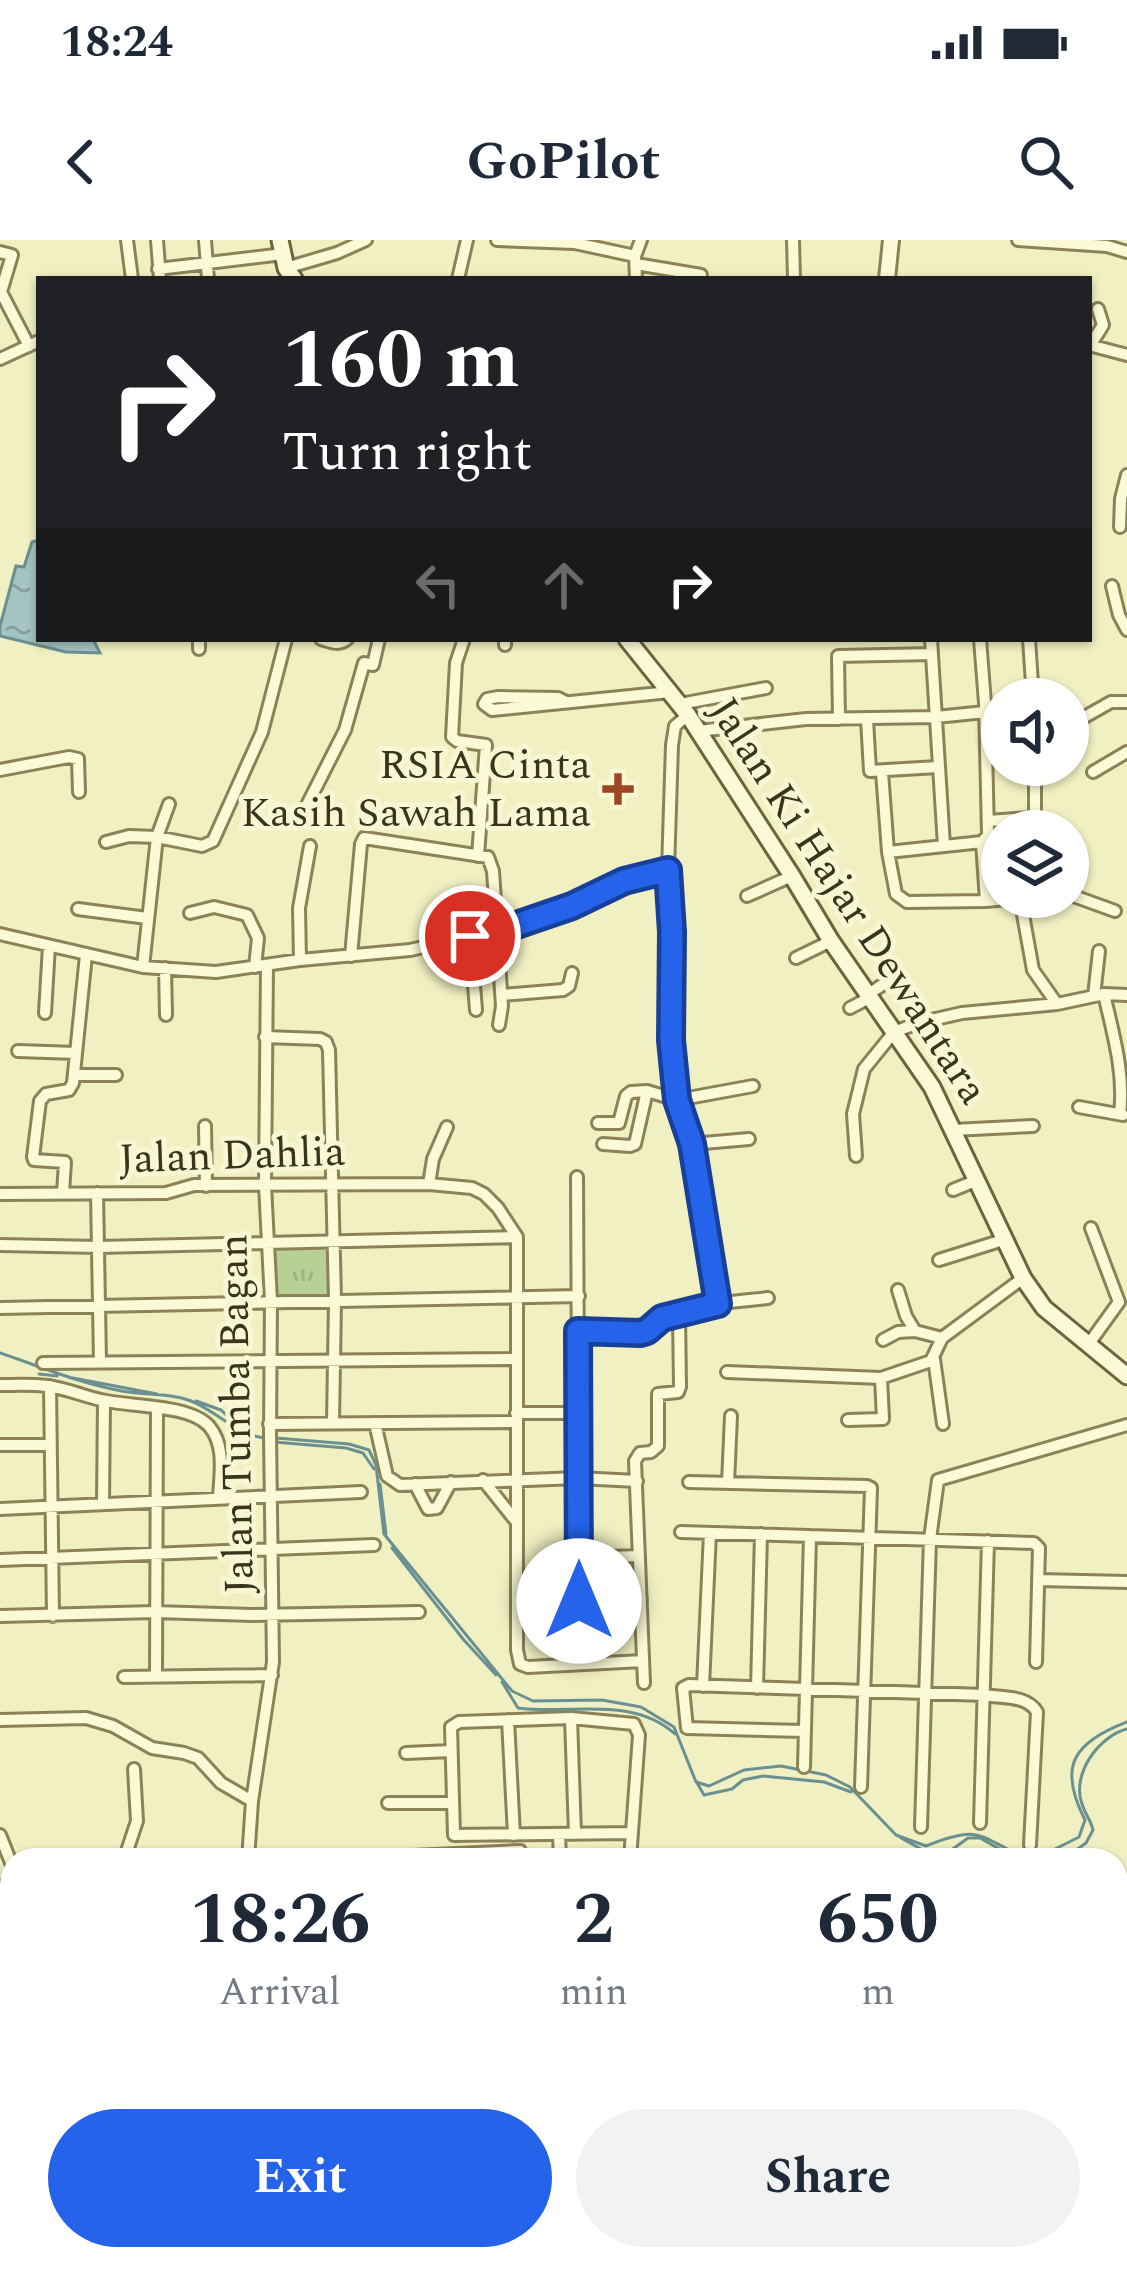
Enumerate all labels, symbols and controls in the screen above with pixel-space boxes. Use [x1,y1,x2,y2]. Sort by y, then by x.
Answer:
text: 18:24 [60,8,173,77]
text: GoPilot [467,121,660,203]
icon: back [48,129,114,195]
icon: search [1013,129,1079,195]
text: 160 m [282,297,520,425]
icon: right [84,324,240,480]
text: Turn right [282,412,532,494]
icon: left [405,552,471,618]
icon: ahead [531,552,597,618]
icon: right [657,552,723,618]
map controls [981,678,1089,918]
button: sound [981,678,1089,786]
street label: Jalan Ki Hajar Dewantara [692,685,1004,1118]
place label: RSIA Cinta Kasih Sawah Lama [241,734,591,845]
marker: RSIA Cinta Kasih Sawah Lama [602,773,634,805]
button: layers [981,810,1089,918]
pin [419,885,521,987]
icon: arrive [437,903,503,969]
street label: Jalan Dahlia [118,1121,347,1191]
street label: Jalan Tumba Bagan [202,1233,272,1595]
position arrow [516,1538,642,1664]
text: 18:26 [189,1866,370,1975]
text: 2 [574,1866,614,1975]
text: 650 [817,1866,939,1975]
text: Arrival [219,1963,341,2022]
text: min [560,1963,628,2022]
text: m [861,1963,895,2022]
button: Exit [48,2109,552,2247]
button: Share [576,2109,1080,2247]

